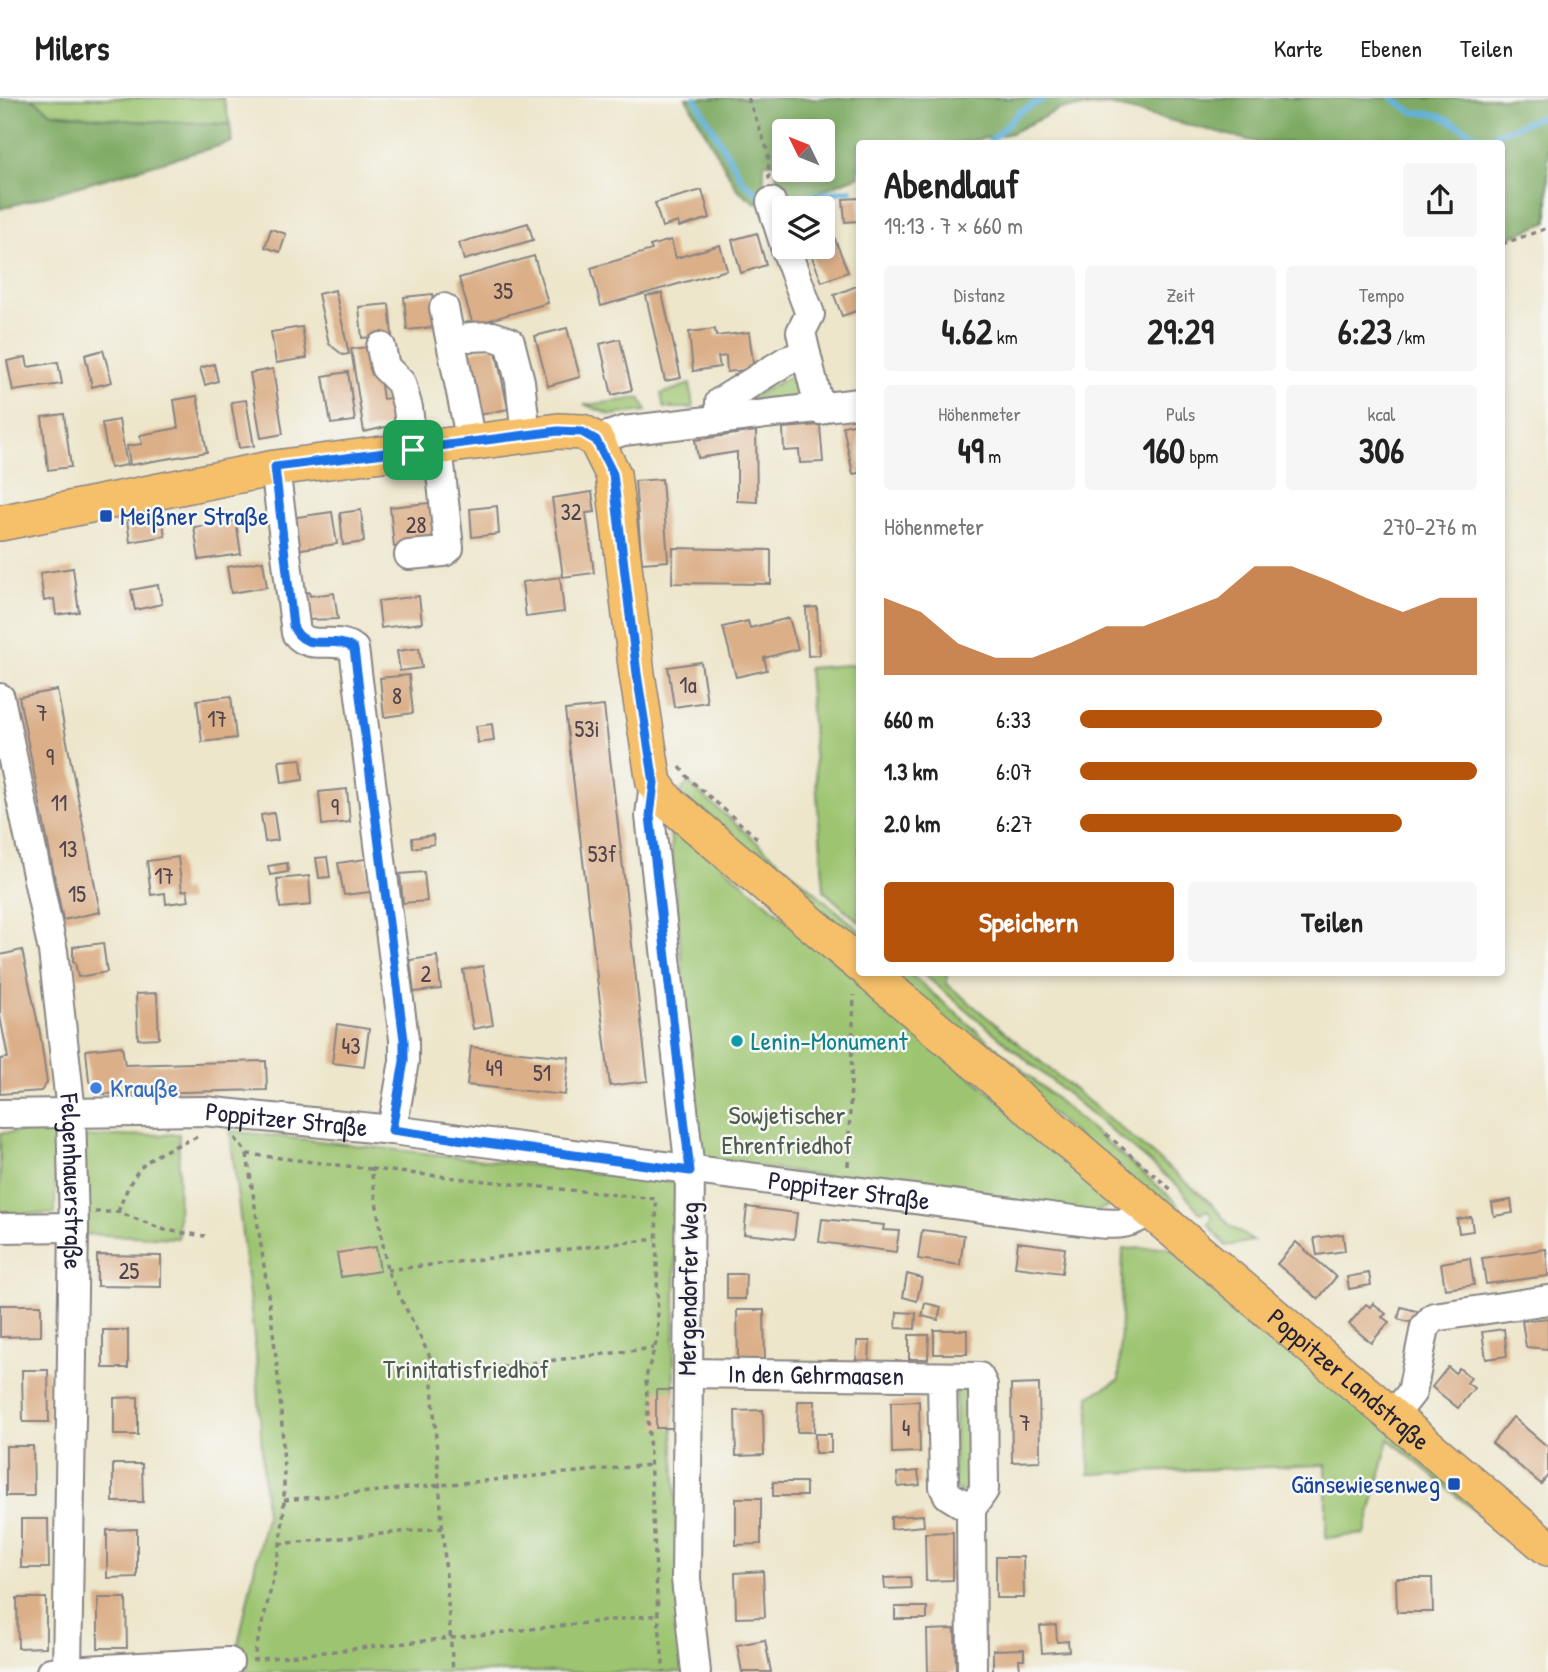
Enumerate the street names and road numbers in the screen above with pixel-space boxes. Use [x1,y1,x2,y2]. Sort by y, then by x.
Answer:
street label: Felgenhauerstraße [52,1091,92,1270]
street label: Poppitzer Straße [204,1093,369,1144]
street label: Poppitzer Straße [766,1162,932,1218]
street label: Mergendorfer Weg [668,1202,707,1376]
street label: Poppitzer Landstraße [1261,1300,1438,1458]
street label: In den Gehrmaasen [728,1356,904,1393]

